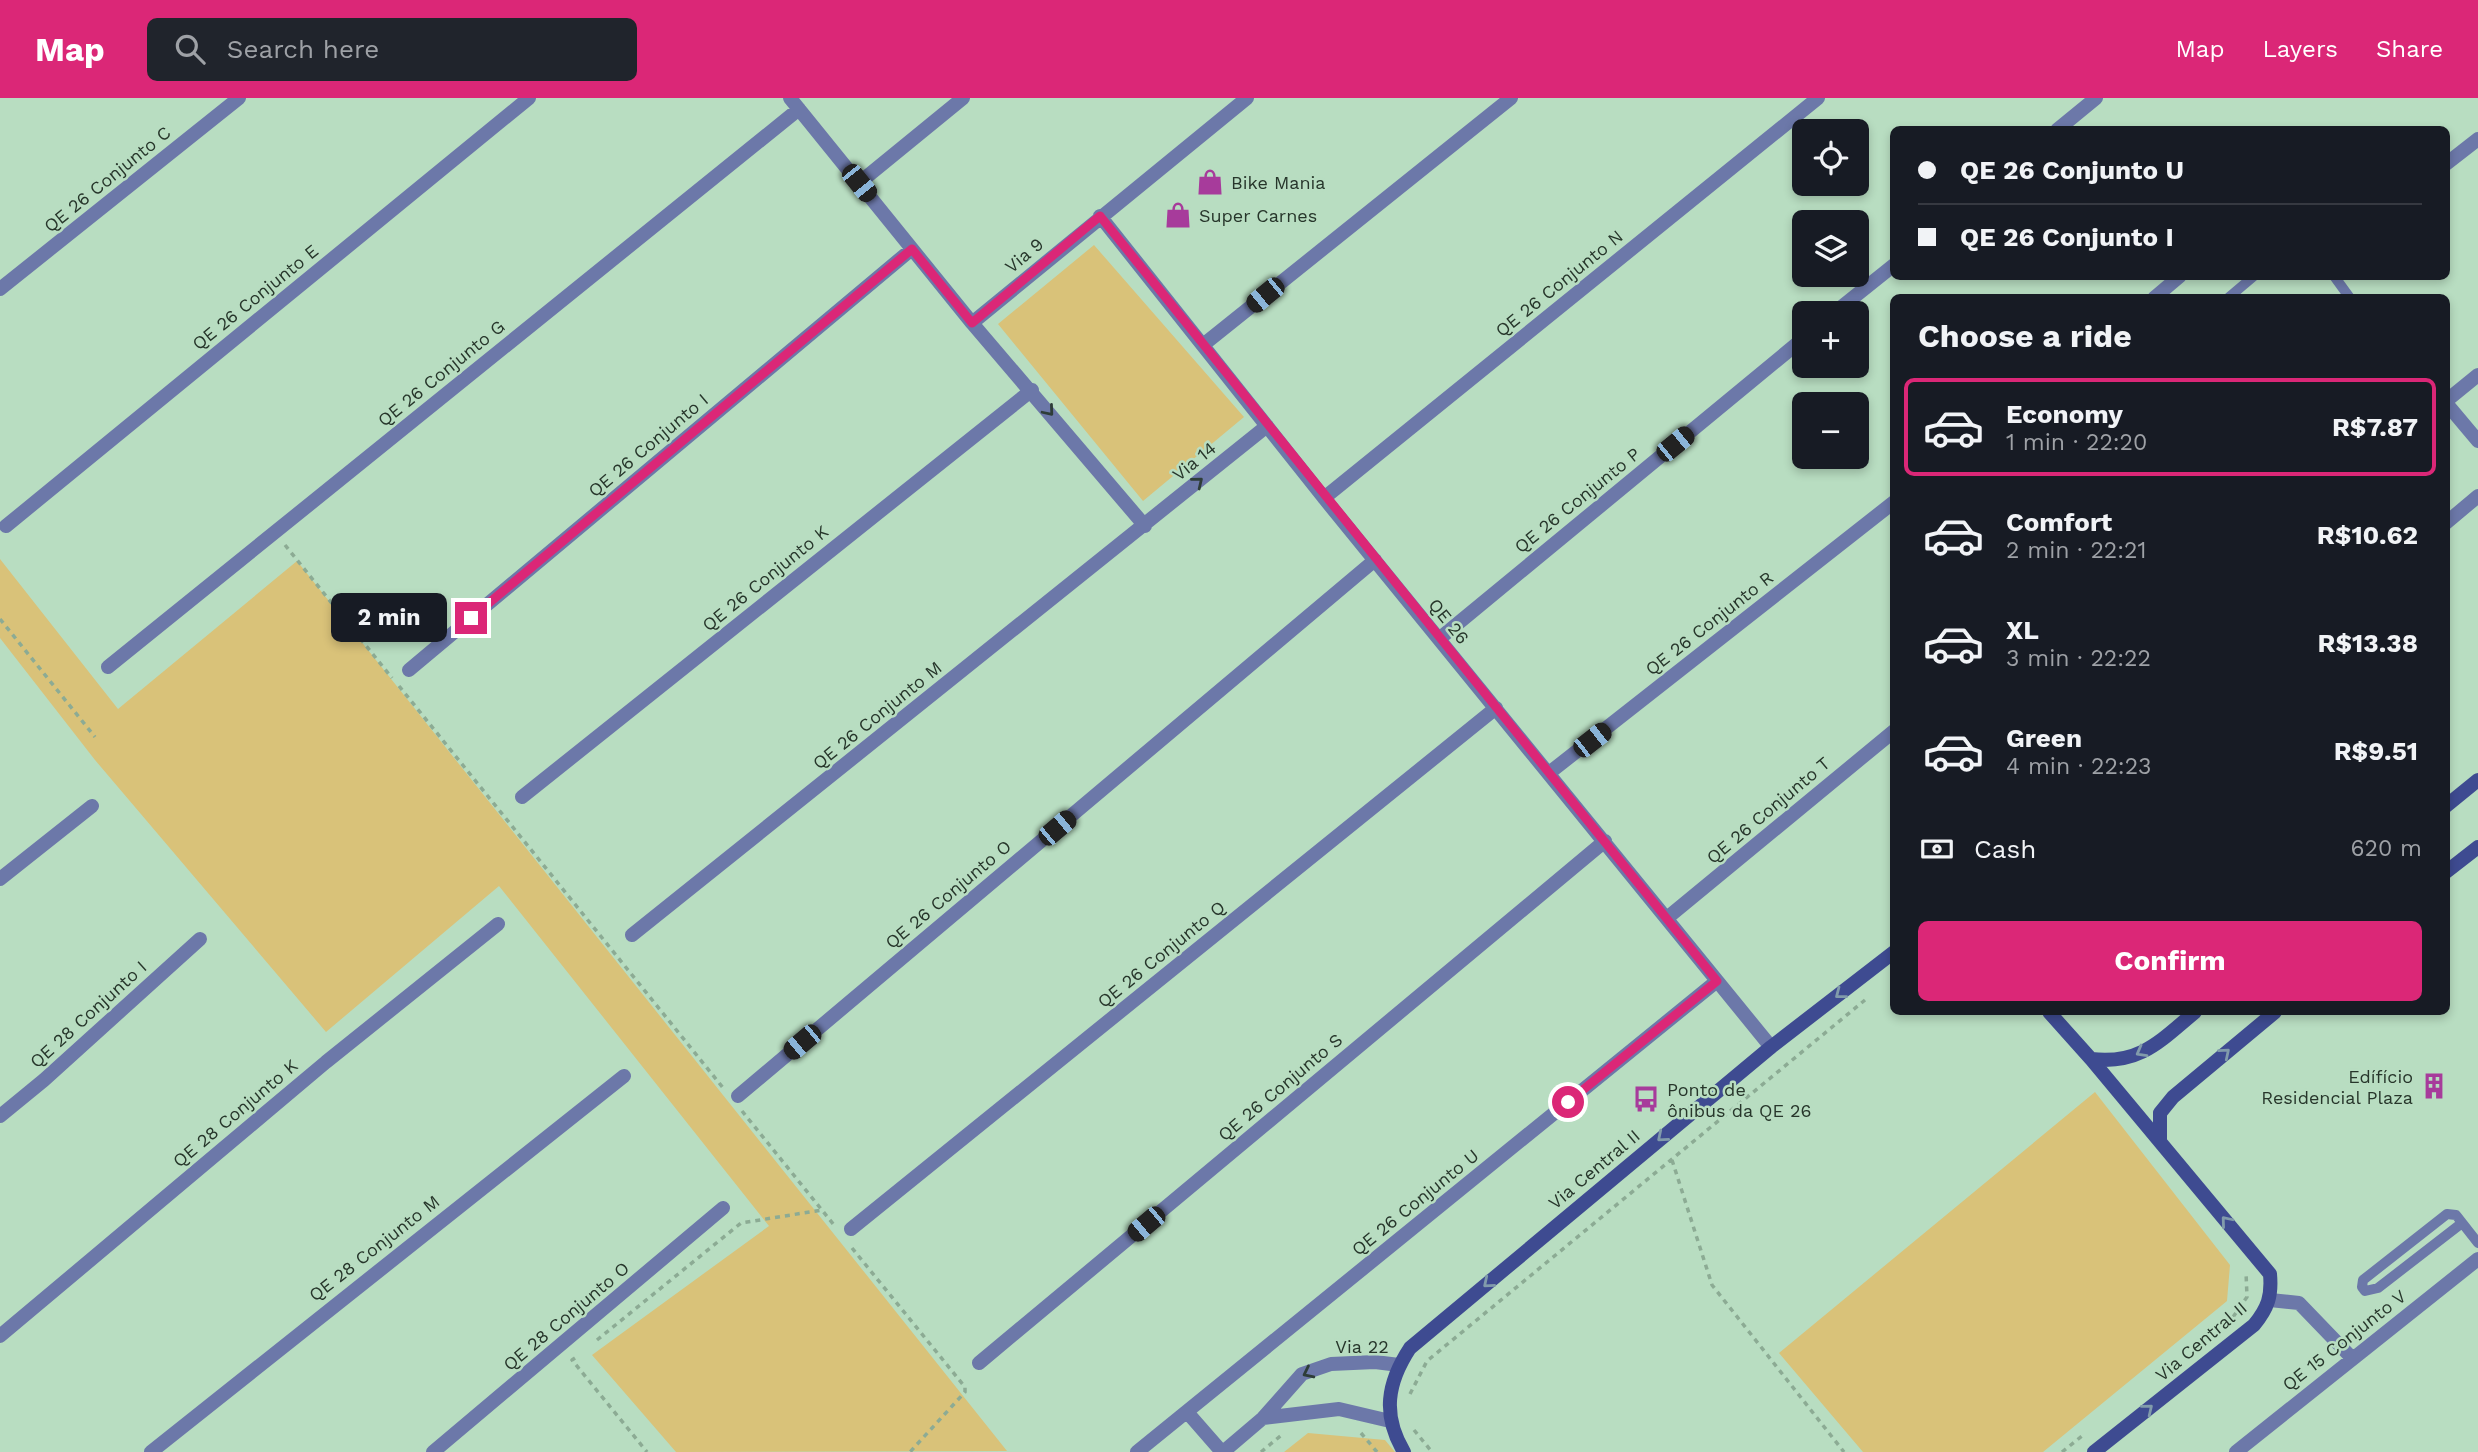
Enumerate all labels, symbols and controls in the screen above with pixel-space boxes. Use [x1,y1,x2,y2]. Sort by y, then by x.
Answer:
search box [147,18,637,81]
text: Map [35,30,105,69]
icon: search [171,30,209,68]
text: Search here [227,34,379,64]
text: Map [2176,35,2224,63]
text: Layers [2262,35,2338,63]
text: Share [2376,35,2443,63]
map controls [1792,119,1869,469]
button: locate [1792,119,1869,196]
street label: QE 26 Conjunto C [40,122,174,236]
text: QE 26 Conjunto U [1960,155,2184,185]
car [838,160,881,206]
shop icon: Bike Mania [1195,167,1225,197]
place label: Bike Mania [1231,172,1326,193]
shop icon: Super Carnes [1163,200,1193,230]
place label: Super Carnes [1199,205,1317,226]
button: layers [1792,210,1869,287]
text: QE 26 Conjunto I [1960,222,2174,252]
street label: QE 26 Conjunto N [1491,225,1627,341]
street label: Via 9 [1001,233,1047,277]
street label: QE 26 Conjunto E [188,240,322,354]
car [1243,274,1288,316]
button: + [1792,301,1869,378]
street label: QE 26 Conjunto G [373,315,509,431]
text: Choose a ride [1918,317,2132,355]
street label: QE 26 Conjunto I [584,389,712,501]
button: − [1792,392,1869,469]
icon: car [1922,396,1985,459]
text: Economy [2006,399,2123,429]
one-way arrow [1041,403,1054,416]
text: R$7.87 [2332,412,2418,442]
car [1653,423,1698,465]
text: 1 min · 22:20 [2006,429,2147,456]
street label: Via 14 [1168,437,1220,485]
street label: QE 26 Conjunto P [1510,443,1644,557]
one-way arrow [1190,478,1202,491]
icon: car [1922,504,1985,567]
text: Comfort [2006,507,2112,537]
text: R$10.62 [2317,520,2418,550]
street label: QE 26 Conjunto K [698,521,832,635]
text: 2 min · 22:21 [2006,537,2146,564]
street label: QE 26 Conjunto R [1641,567,1777,679]
callout: 2 min [331,594,447,642]
street label: QE 26 [1424,594,1474,648]
route end [455,602,487,634]
text: 2 min [358,604,420,631]
icon: car [1922,612,1985,675]
text: XL [2006,615,2039,645]
text: R$13.38 [2318,628,2418,658]
text: 3 min · 22:22 [2006,645,2151,672]
street label: QE 26 Conjunto M [808,657,946,773]
car [1569,719,1616,761]
icon: car [1922,720,1985,783]
text: Green [2006,723,2082,753]
text: R$9.51 [2334,736,2418,766]
street label: QE 26 Conjunto T [1702,752,1834,868]
text: 4 min · 22:23 [2006,753,2152,780]
car [1035,806,1080,850]
icon: cash [1918,830,1956,868]
text: Cash [1974,834,2036,864]
street label: QE 26 Conjunto O [881,835,1015,953]
text: 620 m [2351,835,2422,862]
street label: QE 26 Conjunto Q [1093,896,1229,1012]
button: Confirm [1918,921,2422,1001]
street label: QE 28 Conjunto I [25,956,151,1072]
one-way arrow [1835,985,1847,998]
car [780,1020,825,1064]
street label: QE 26 Conjunto S [1214,1029,1346,1145]
one-way arrow [2136,1044,2148,1057]
one-way arrow [2217,1049,2230,1061]
street label: QE 28 Conjunto K [168,1055,302,1171]
place label: Edífício Residencial Plaza [2261,1066,2413,1108]
building icon: Edífício Residencial Plaza [2419,1071,2449,1101]
place label: Ponto de ônibus da QE 26 [1667,1079,1811,1121]
bus stop icon: Ponto de ônibus da QE 26 [1631,1084,1661,1114]
route start [1552,1086,1584,1118]
street label: Via Central II [1544,1125,1644,1213]
one-way arrow [1657,1129,1670,1141]
street label: QE 26 Conjunto U [1347,1144,1483,1260]
street label: QE 28 Conjunto M [305,1191,443,1305]
car [1124,1202,1169,1246]
one-way arrow [2222,1217,2234,1230]
street label: QE 28 Conjunto O [499,1257,633,1375]
one-way arrow [1483,1275,1496,1287]
street label: QE 15 Conjunto V [2278,1285,2410,1395]
street label: Via Central II [2151,1297,2251,1385]
street label: Via 22 [1335,1336,1389,1357]
one-way arrow [1303,1365,1315,1379]
one-way arrow [2140,1405,2152,1418]

